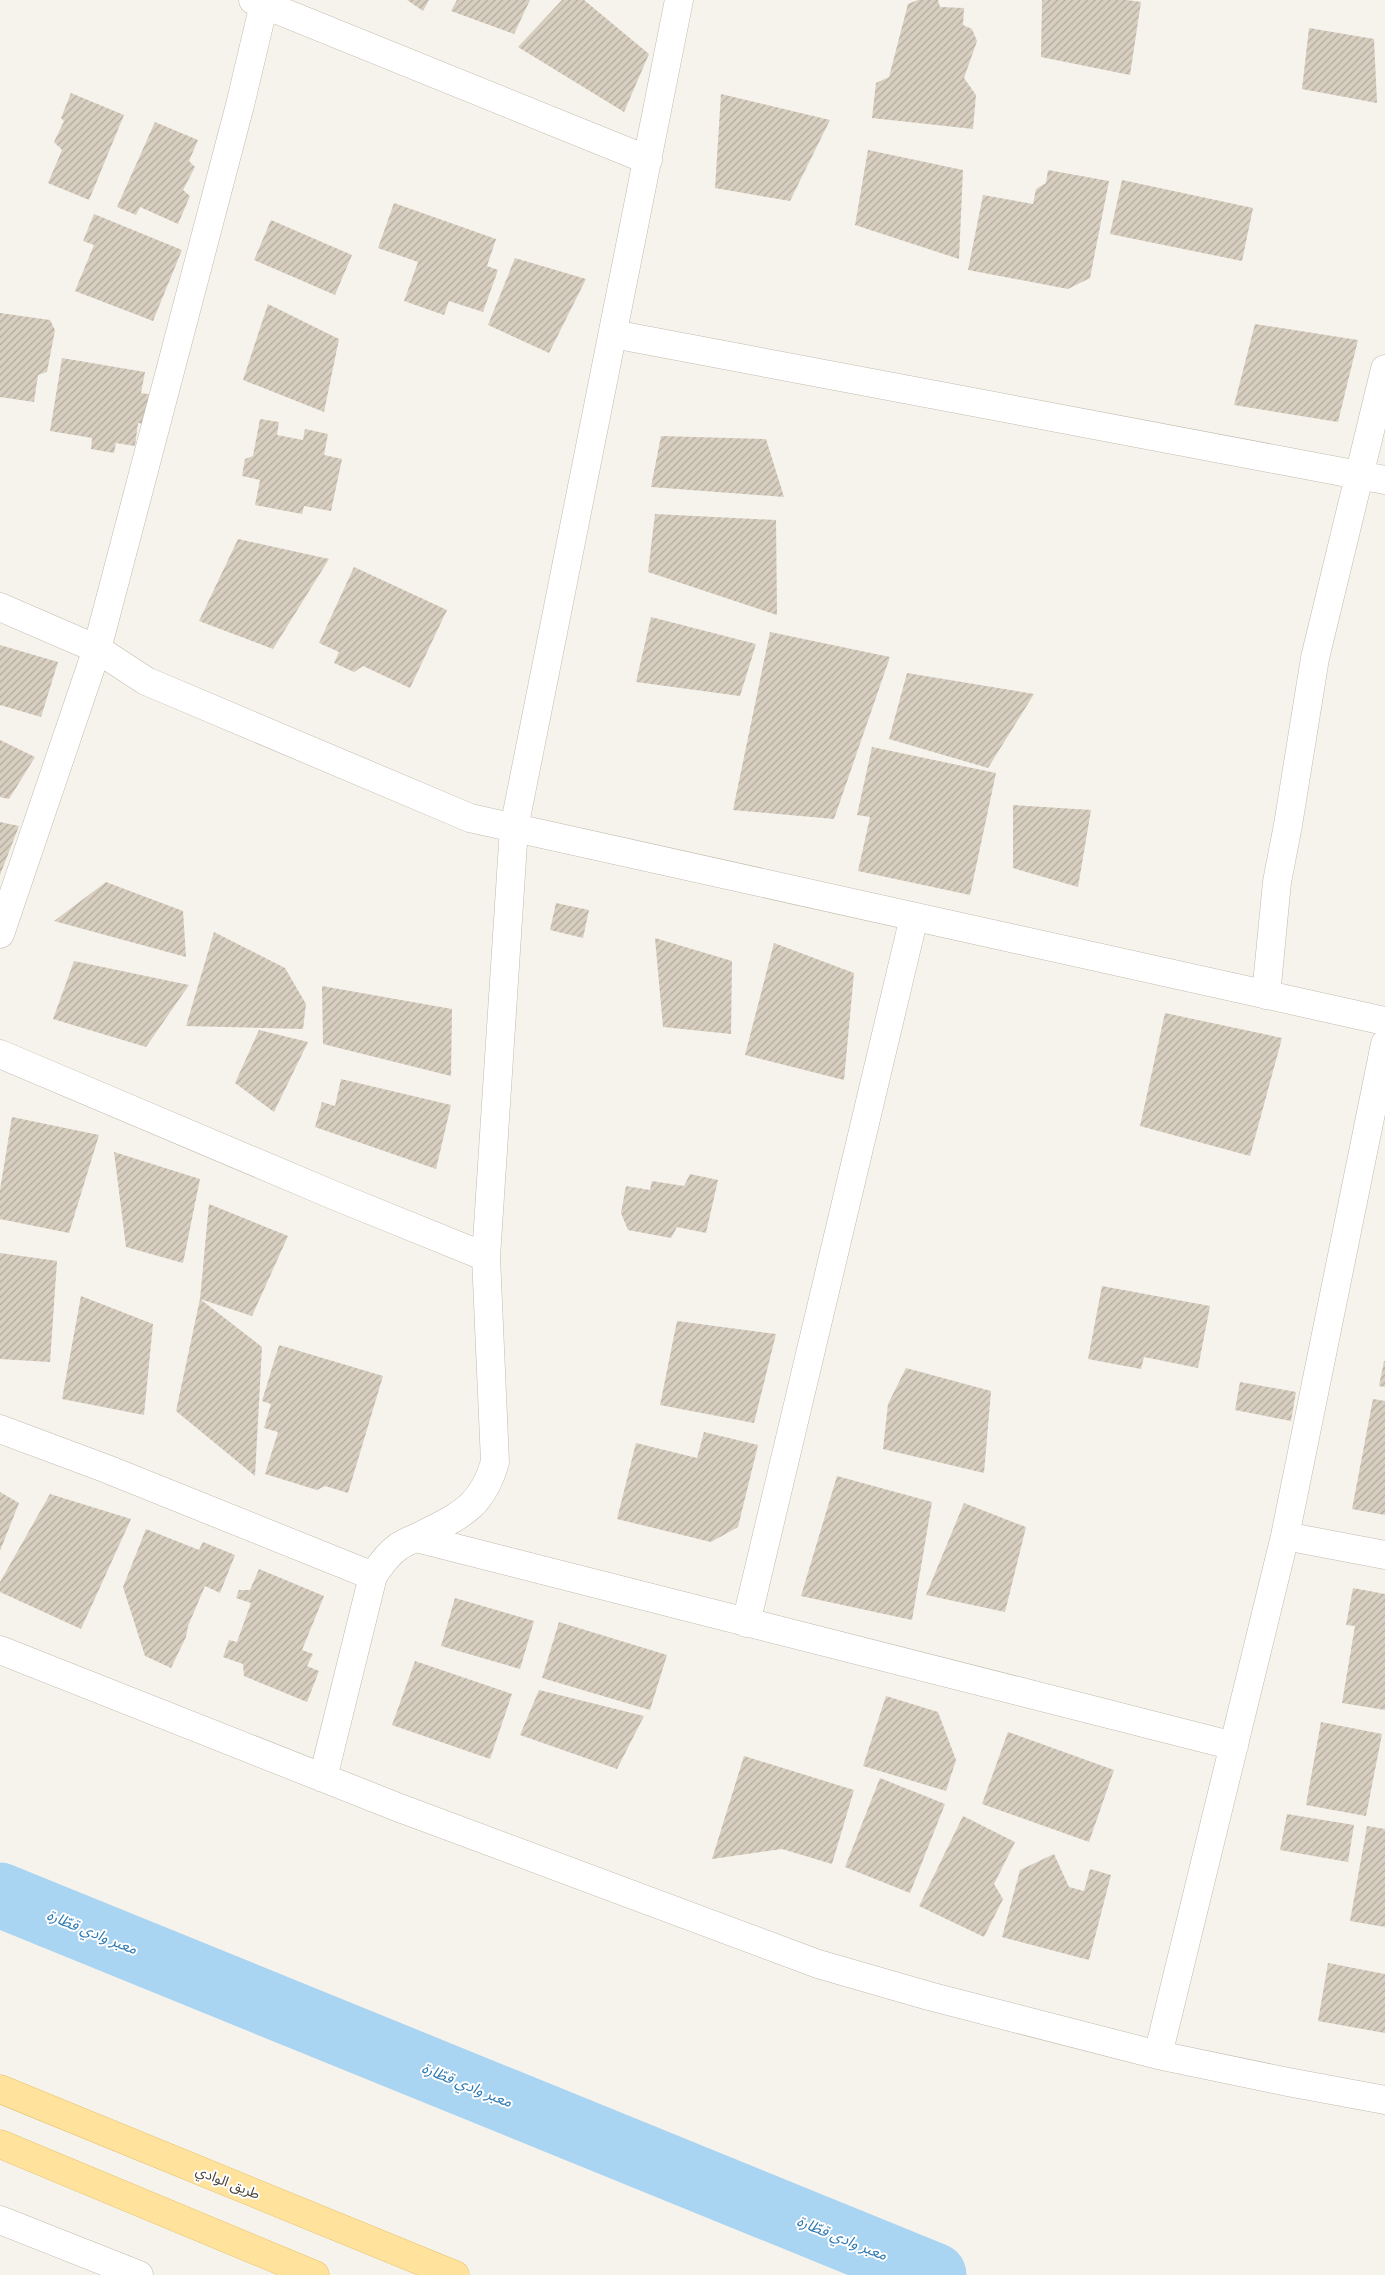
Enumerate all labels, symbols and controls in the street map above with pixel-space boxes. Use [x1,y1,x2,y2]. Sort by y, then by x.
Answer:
water label: معبر وادي قطّارة [43,1906,140,1961]
water label: معبر وادي قطّارة [418,2059,515,2114]
street label: طريق الوادي [192,2162,262,2205]
water label: معبر وادي قطّارة [793,2212,890,2267]

